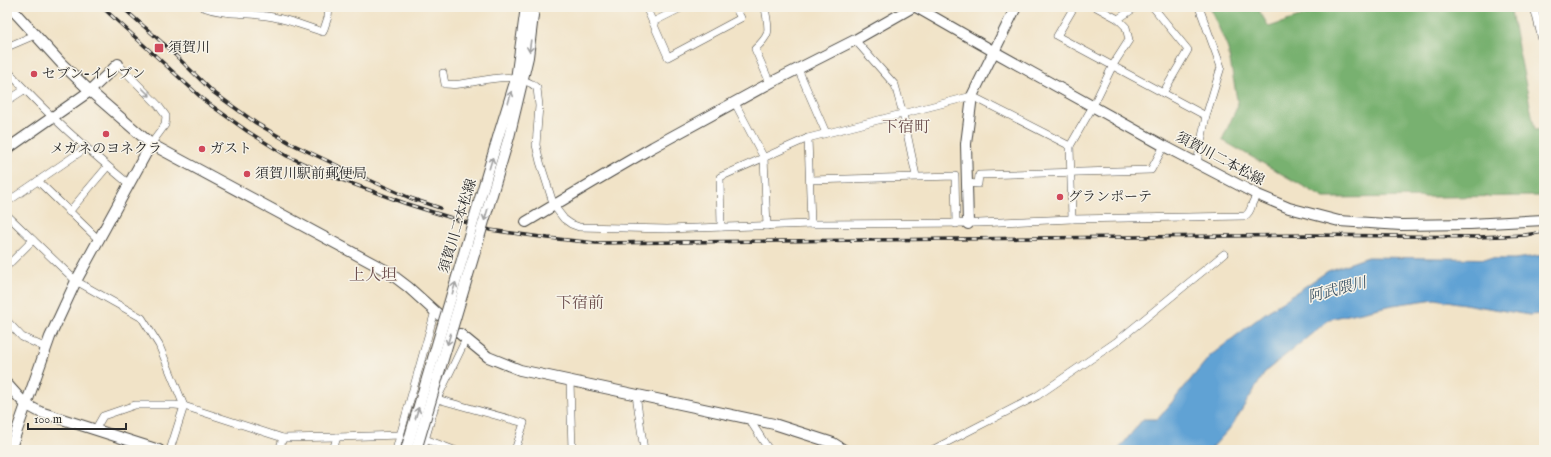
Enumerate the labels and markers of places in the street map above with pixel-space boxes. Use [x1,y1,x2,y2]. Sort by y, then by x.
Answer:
place label: 須賀川 [168,39,210,57]
marker: 須賀川 [153,42,165,54]
place label: セブン-イレブン [42,65,145,83]
marker: セブン-イレブン [29,69,39,79]
marker: メガネのヨネクラ [101,129,111,139]
place label: メガネのヨネクラ [50,140,162,158]
place label: ガスト [210,140,252,158]
marker: ガスト [197,144,207,154]
place label: 須賀川駅前郵便局 [255,165,367,183]
marker: 須賀川駅前郵便局 [242,169,252,179]
place label: グランポーテ [1068,188,1152,206]
marker: グランポーテ [1055,192,1065,202]

